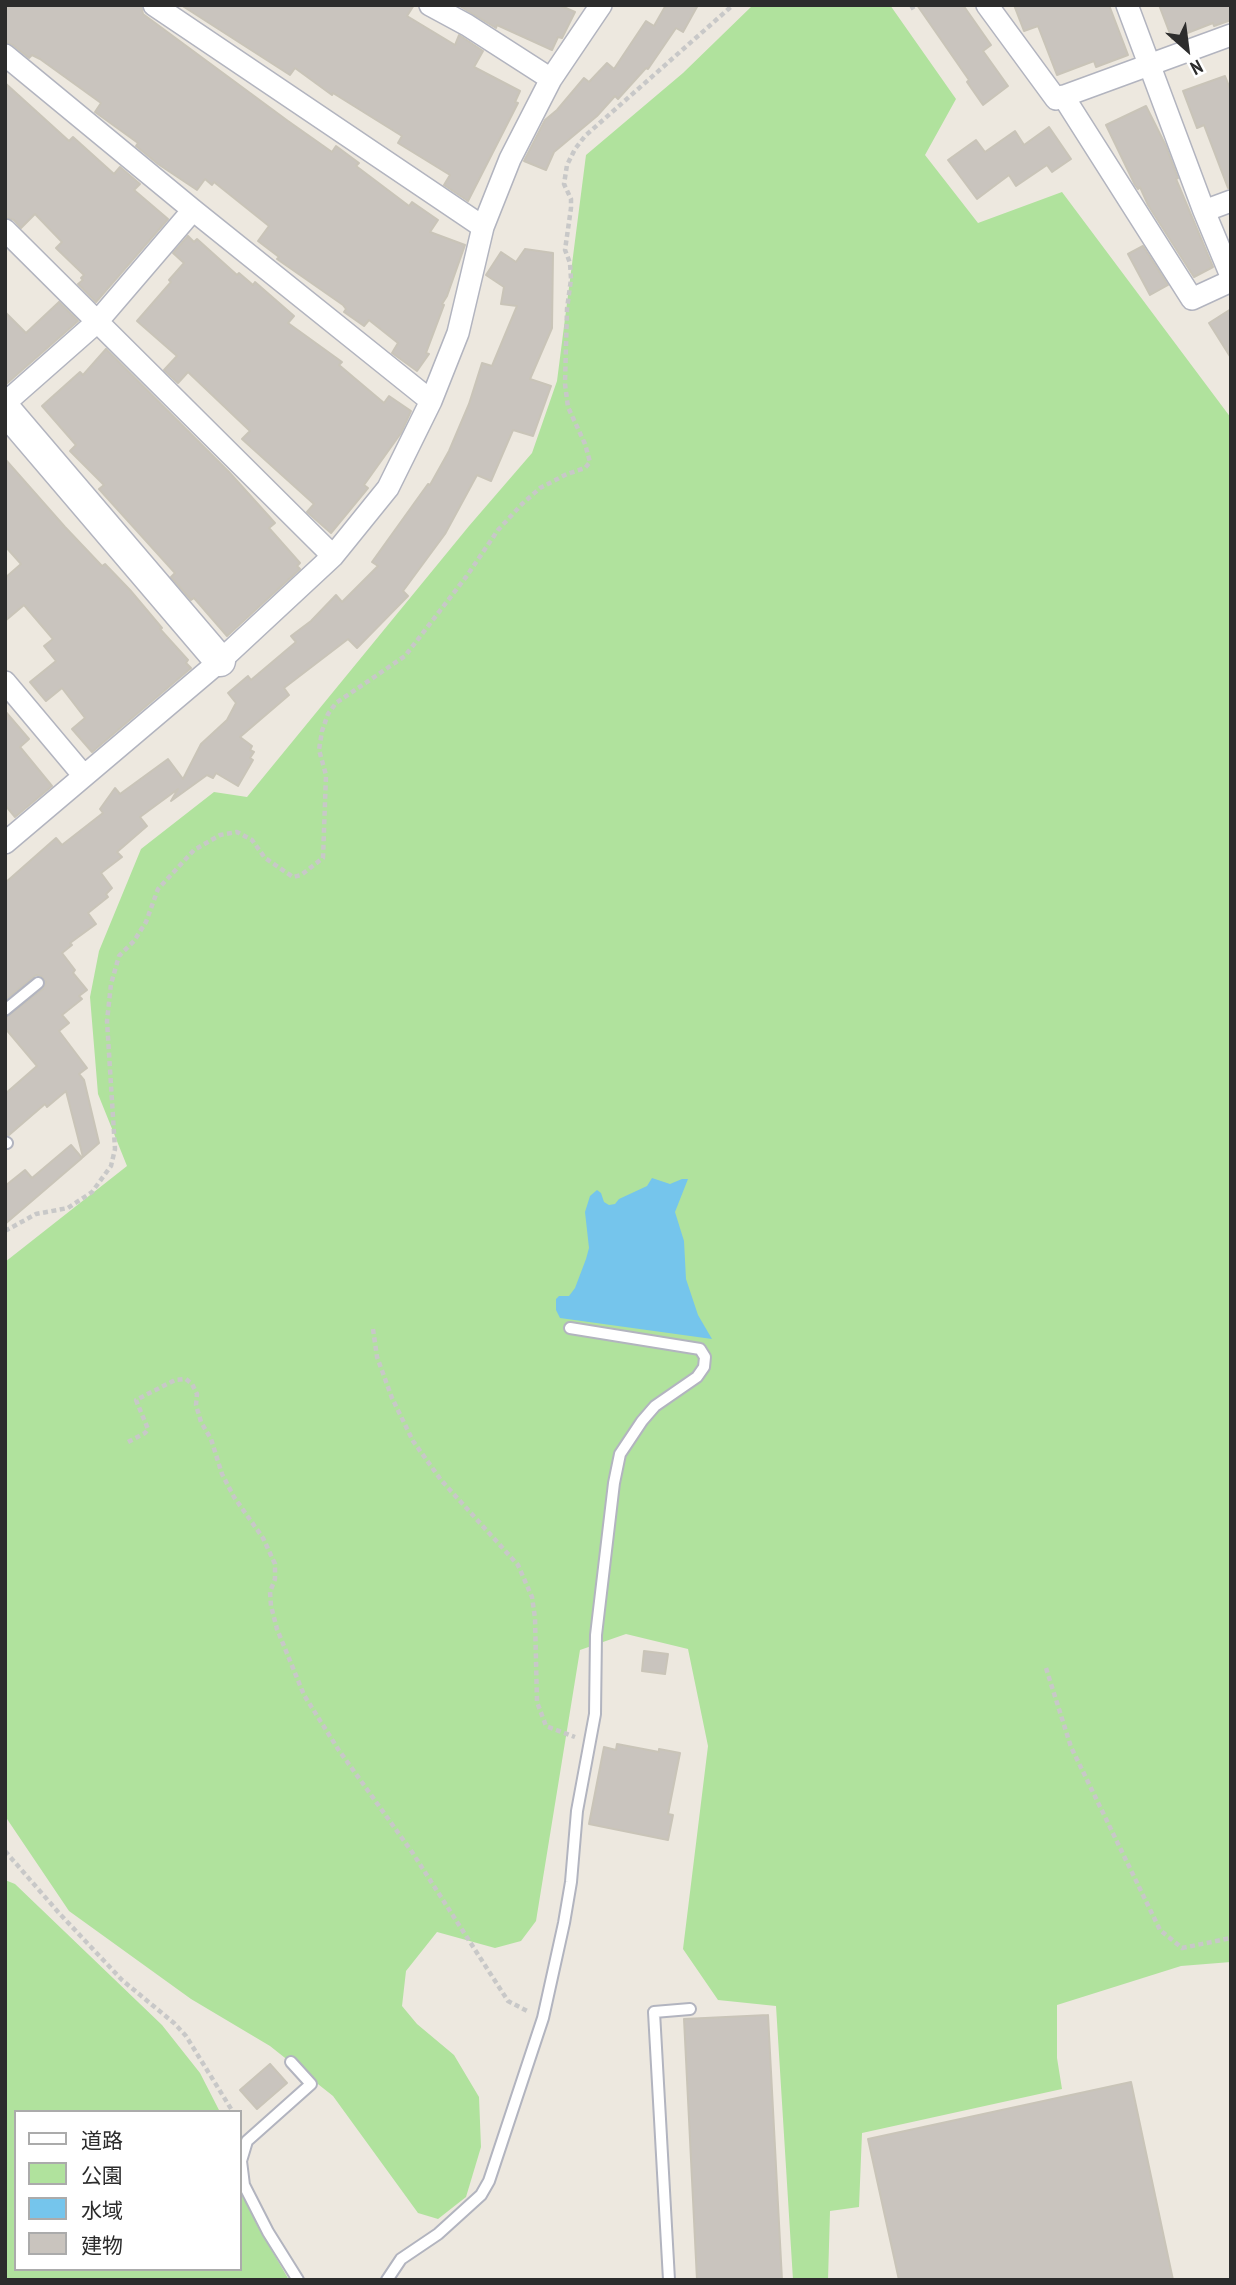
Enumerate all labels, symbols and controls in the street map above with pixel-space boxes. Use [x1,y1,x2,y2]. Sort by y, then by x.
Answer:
north arrow [1152,14,1222,84]
text: N [1187,55,1207,81]
legend [14,2110,242,2271]
text: 道路 [81,2127,123,2154]
text: 公園 [81,2162,123,2189]
text: 水域 [81,2197,123,2224]
text: 建物 [81,2232,123,2259]

